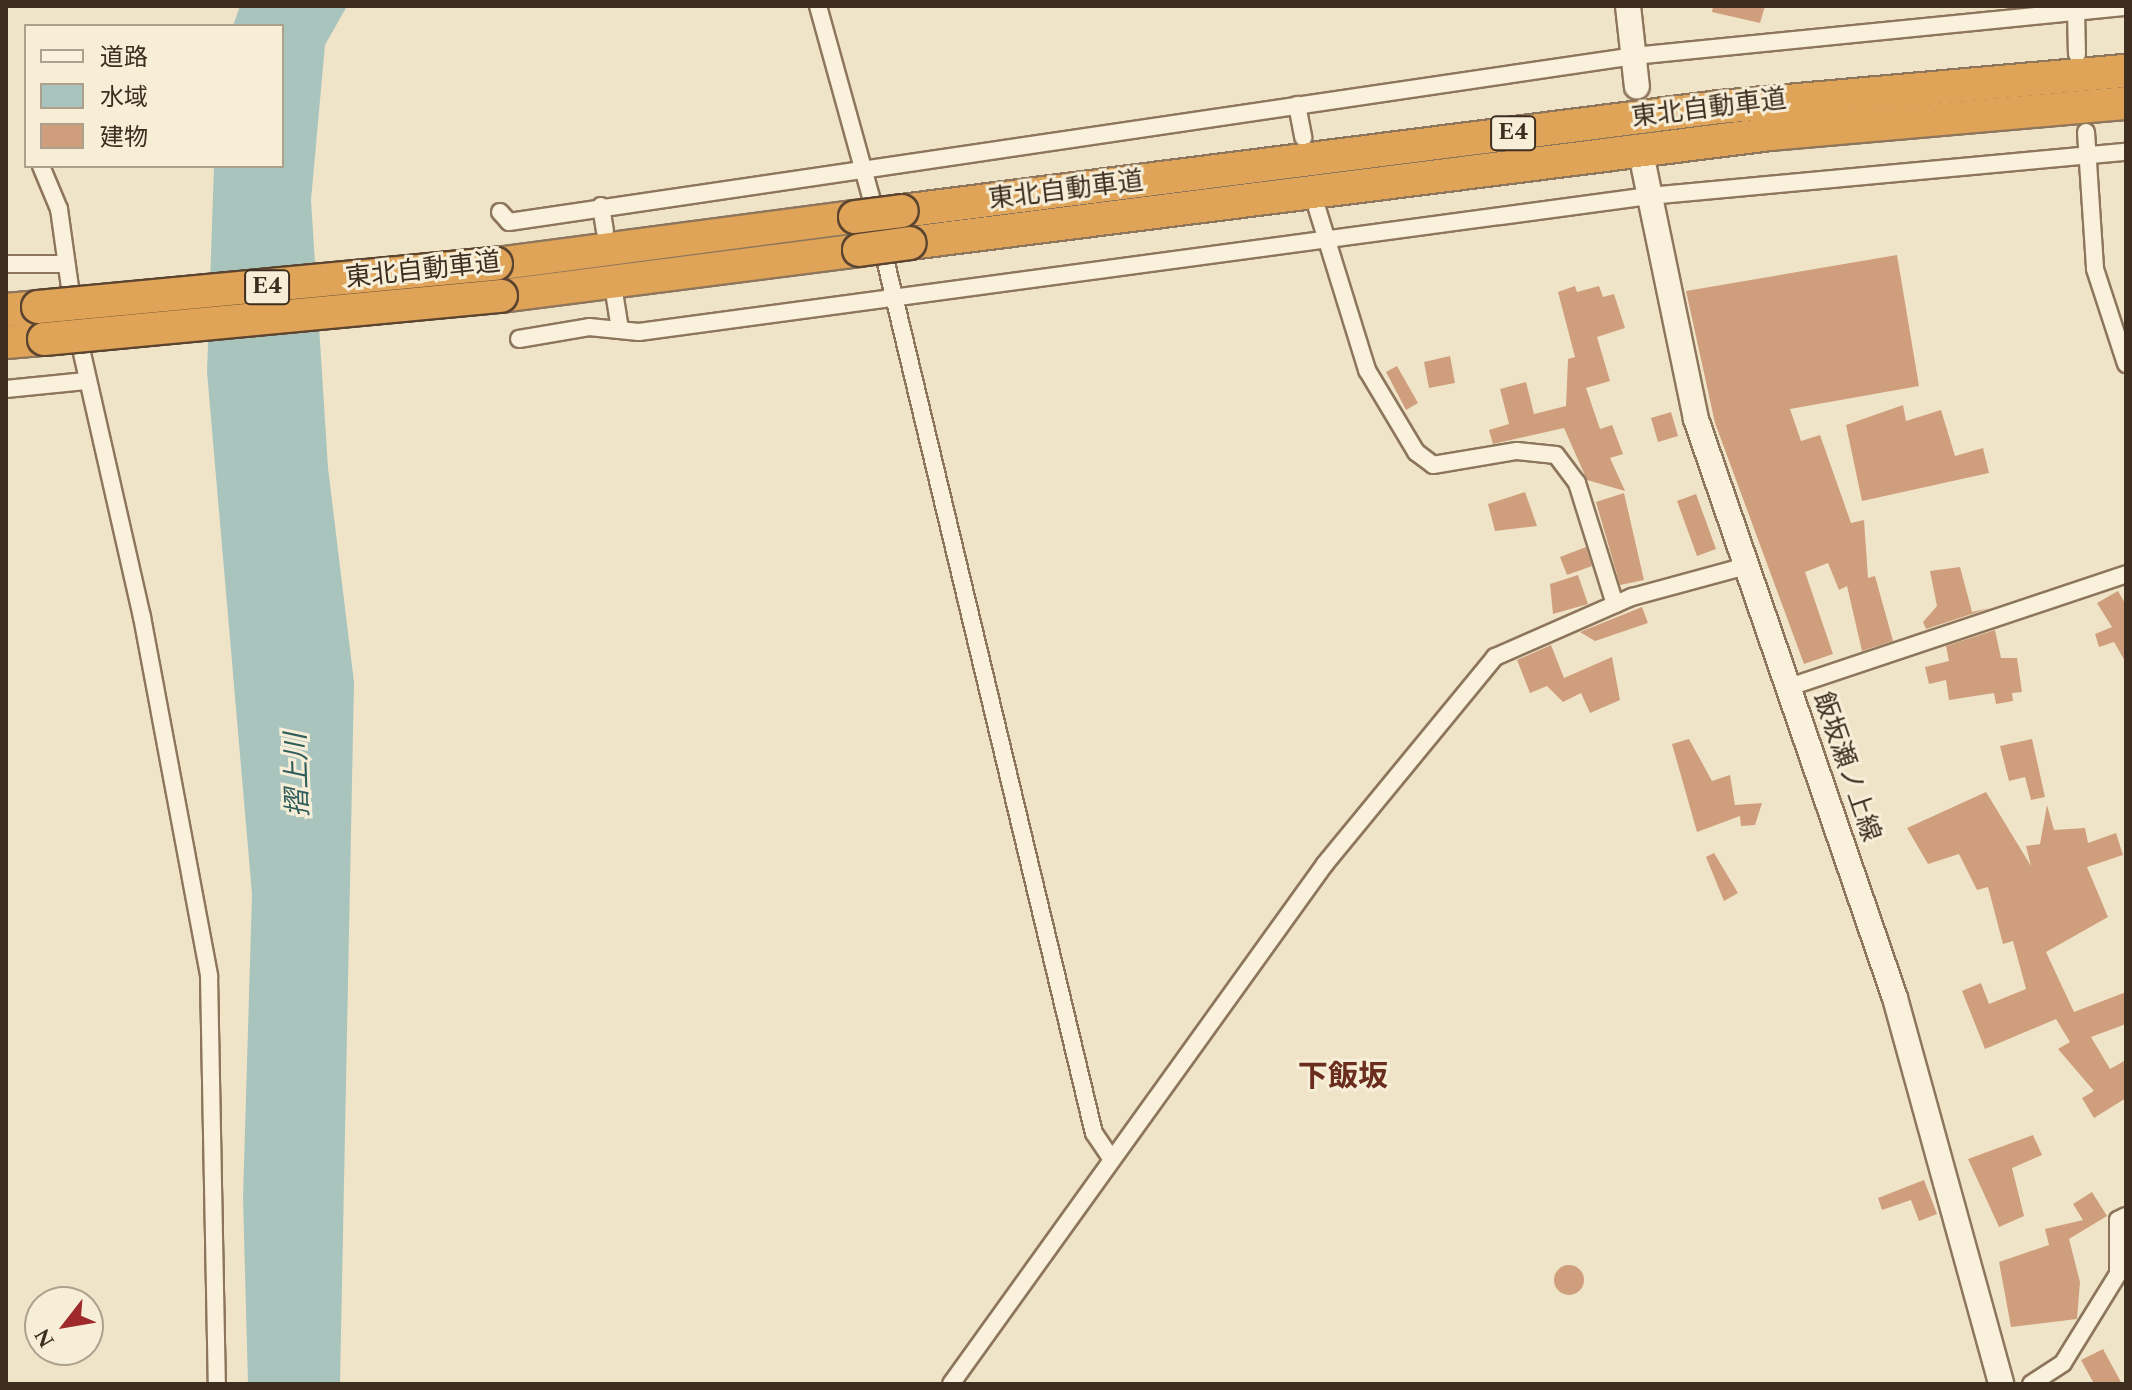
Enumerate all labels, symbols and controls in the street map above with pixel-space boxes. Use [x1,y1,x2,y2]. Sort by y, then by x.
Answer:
legend [24,24,284,168]
text: 道路 [100,40,148,76]
text: 水域 [100,80,148,116]
street label: 東北自動車道 [1630,84,1788,134]
road number: E4 [1489,113,1537,153]
text: 建物 [100,120,148,156]
street label: 東北自動車道 [987,166,1145,216]
street label: 東北自動車道 [344,247,502,295]
road number: E4 [243,267,291,307]
street label: 飯坂瀬ノ上線 [1806,688,1886,846]
water label: 摺上川 [280,732,316,818]
district label: 下飯坂 [1298,1059,1388,1095]
north arrow [24,1286,104,1366]
text: N [26,1321,63,1354]

